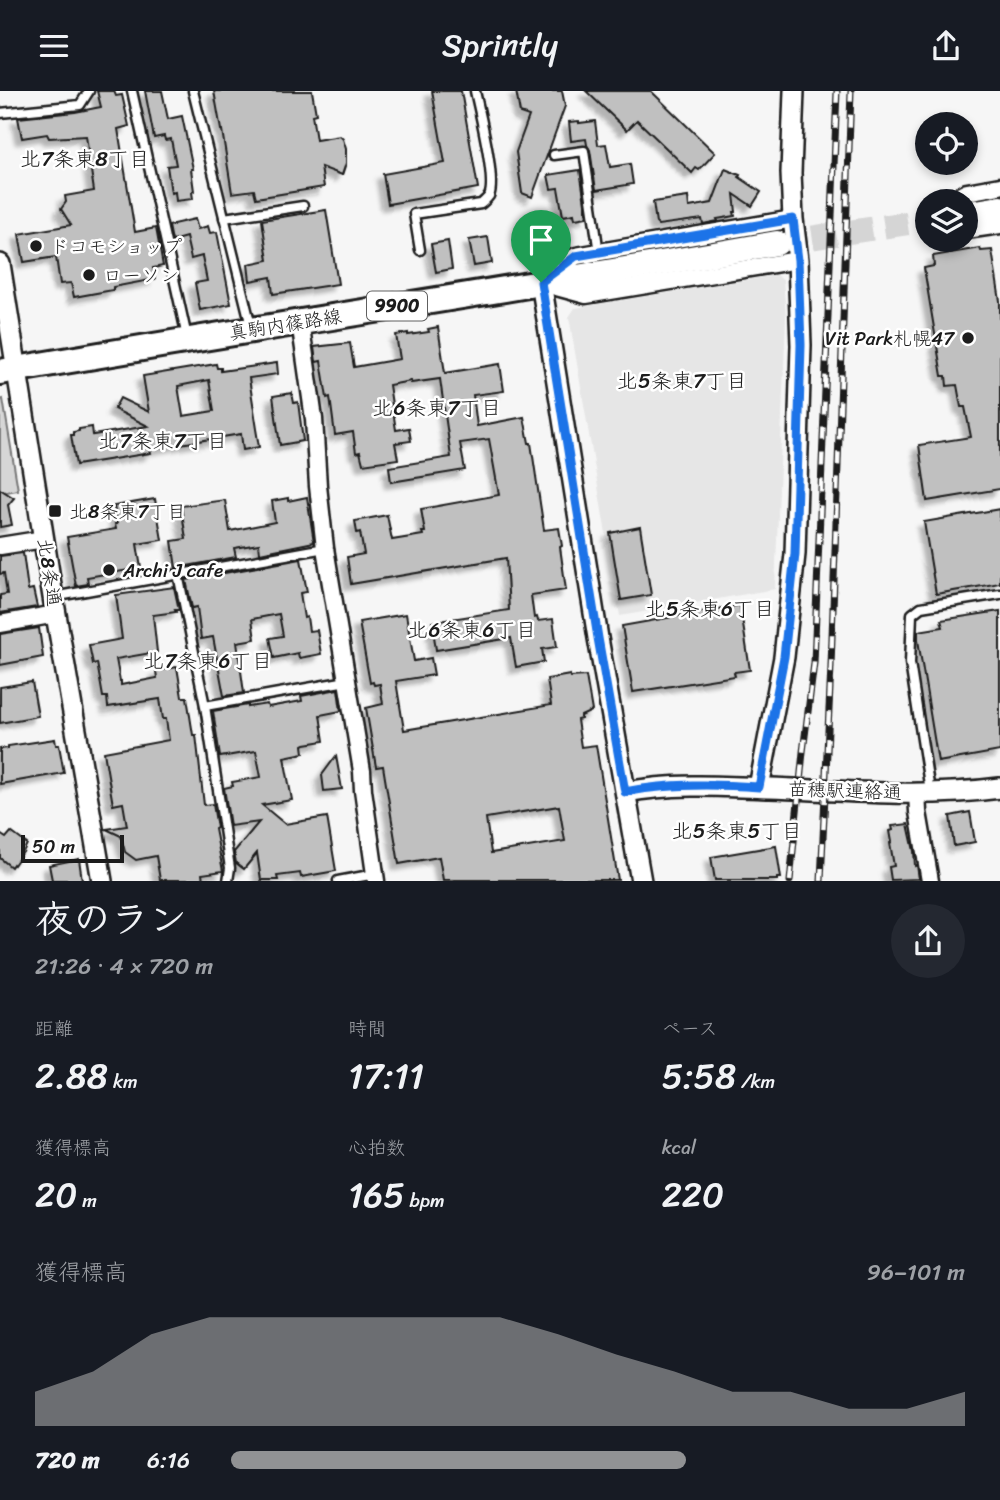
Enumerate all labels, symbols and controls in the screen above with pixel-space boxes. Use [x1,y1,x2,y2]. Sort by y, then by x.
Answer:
text: Sprintly [442,17,558,74]
icon: menu [35,27,73,65]
icon: share [927,27,965,65]
map controls [915,112,978,252]
button: locate [915,112,978,175]
district label: 北7条東8丁目 [20,140,150,178]
button: layers [915,189,978,252]
pin [511,210,571,282]
icon: arrive [522,221,560,259]
place label: ドコモショップ [50,230,182,263]
marker: ドコモショップ [28,238,44,254]
place label: ローソン [103,259,179,292]
marker: ローソン [81,267,97,283]
road number: 9900 [367,291,427,321]
street label: 真駒内篠路線 [226,299,344,350]
place label: Vit Park札幌47 [825,322,955,355]
marker: Vit Park札幌47 [960,330,976,346]
district label: 北5条東7丁目 [617,362,747,400]
district label: 北6条東7丁目 [373,389,501,427]
district label: 北7条東7丁目 [99,422,227,460]
place label: 北8条東7丁目 [69,495,186,528]
marker: 北8条東7丁目 [47,503,63,519]
street label: 北8条通 [28,536,71,608]
place label: Archi J cafe [122,554,223,587]
marker: Archi J cafe [101,562,117,578]
district label: 北5条東6丁目 [645,590,775,628]
district label: 北6条東6丁目 [408,611,536,649]
district label: 北7条東6丁目 [144,642,272,680]
street label: 苗穂駅連絡通 [787,772,903,809]
district label: 北5条東5丁目 [672,812,802,850]
text: 50 m [32,830,75,863]
scale bar [21,831,124,863]
text: 夜のラン [35,886,187,953]
button: share [891,904,965,978]
text: 21:26 · 4 × 720 m [35,946,213,987]
text: 距離 [35,1012,73,1045]
text: 時間 [348,1012,386,1045]
text: ペース [662,1012,718,1045]
text: 2.88 [35,1045,108,1107]
text: 17:11 [348,1045,424,1107]
text: 5:58 [662,1045,736,1107]
text: km [108,1065,138,1098]
text: /km [736,1065,775,1098]
text: 獲得標高 [35,1131,111,1164]
text: 心拍数 [348,1131,405,1164]
text: kcal [662,1131,696,1164]
text: 20 [35,1164,77,1226]
text: 165 [348,1164,405,1226]
text: 220 [662,1164,724,1226]
text: m [77,1184,97,1217]
text: bpm [405,1184,445,1217]
text: 獲得標高 [35,1252,127,1293]
text: 96–101 m [867,1252,965,1293]
text: 720 m [35,1440,100,1481]
text: 6:16 [147,1440,190,1481]

